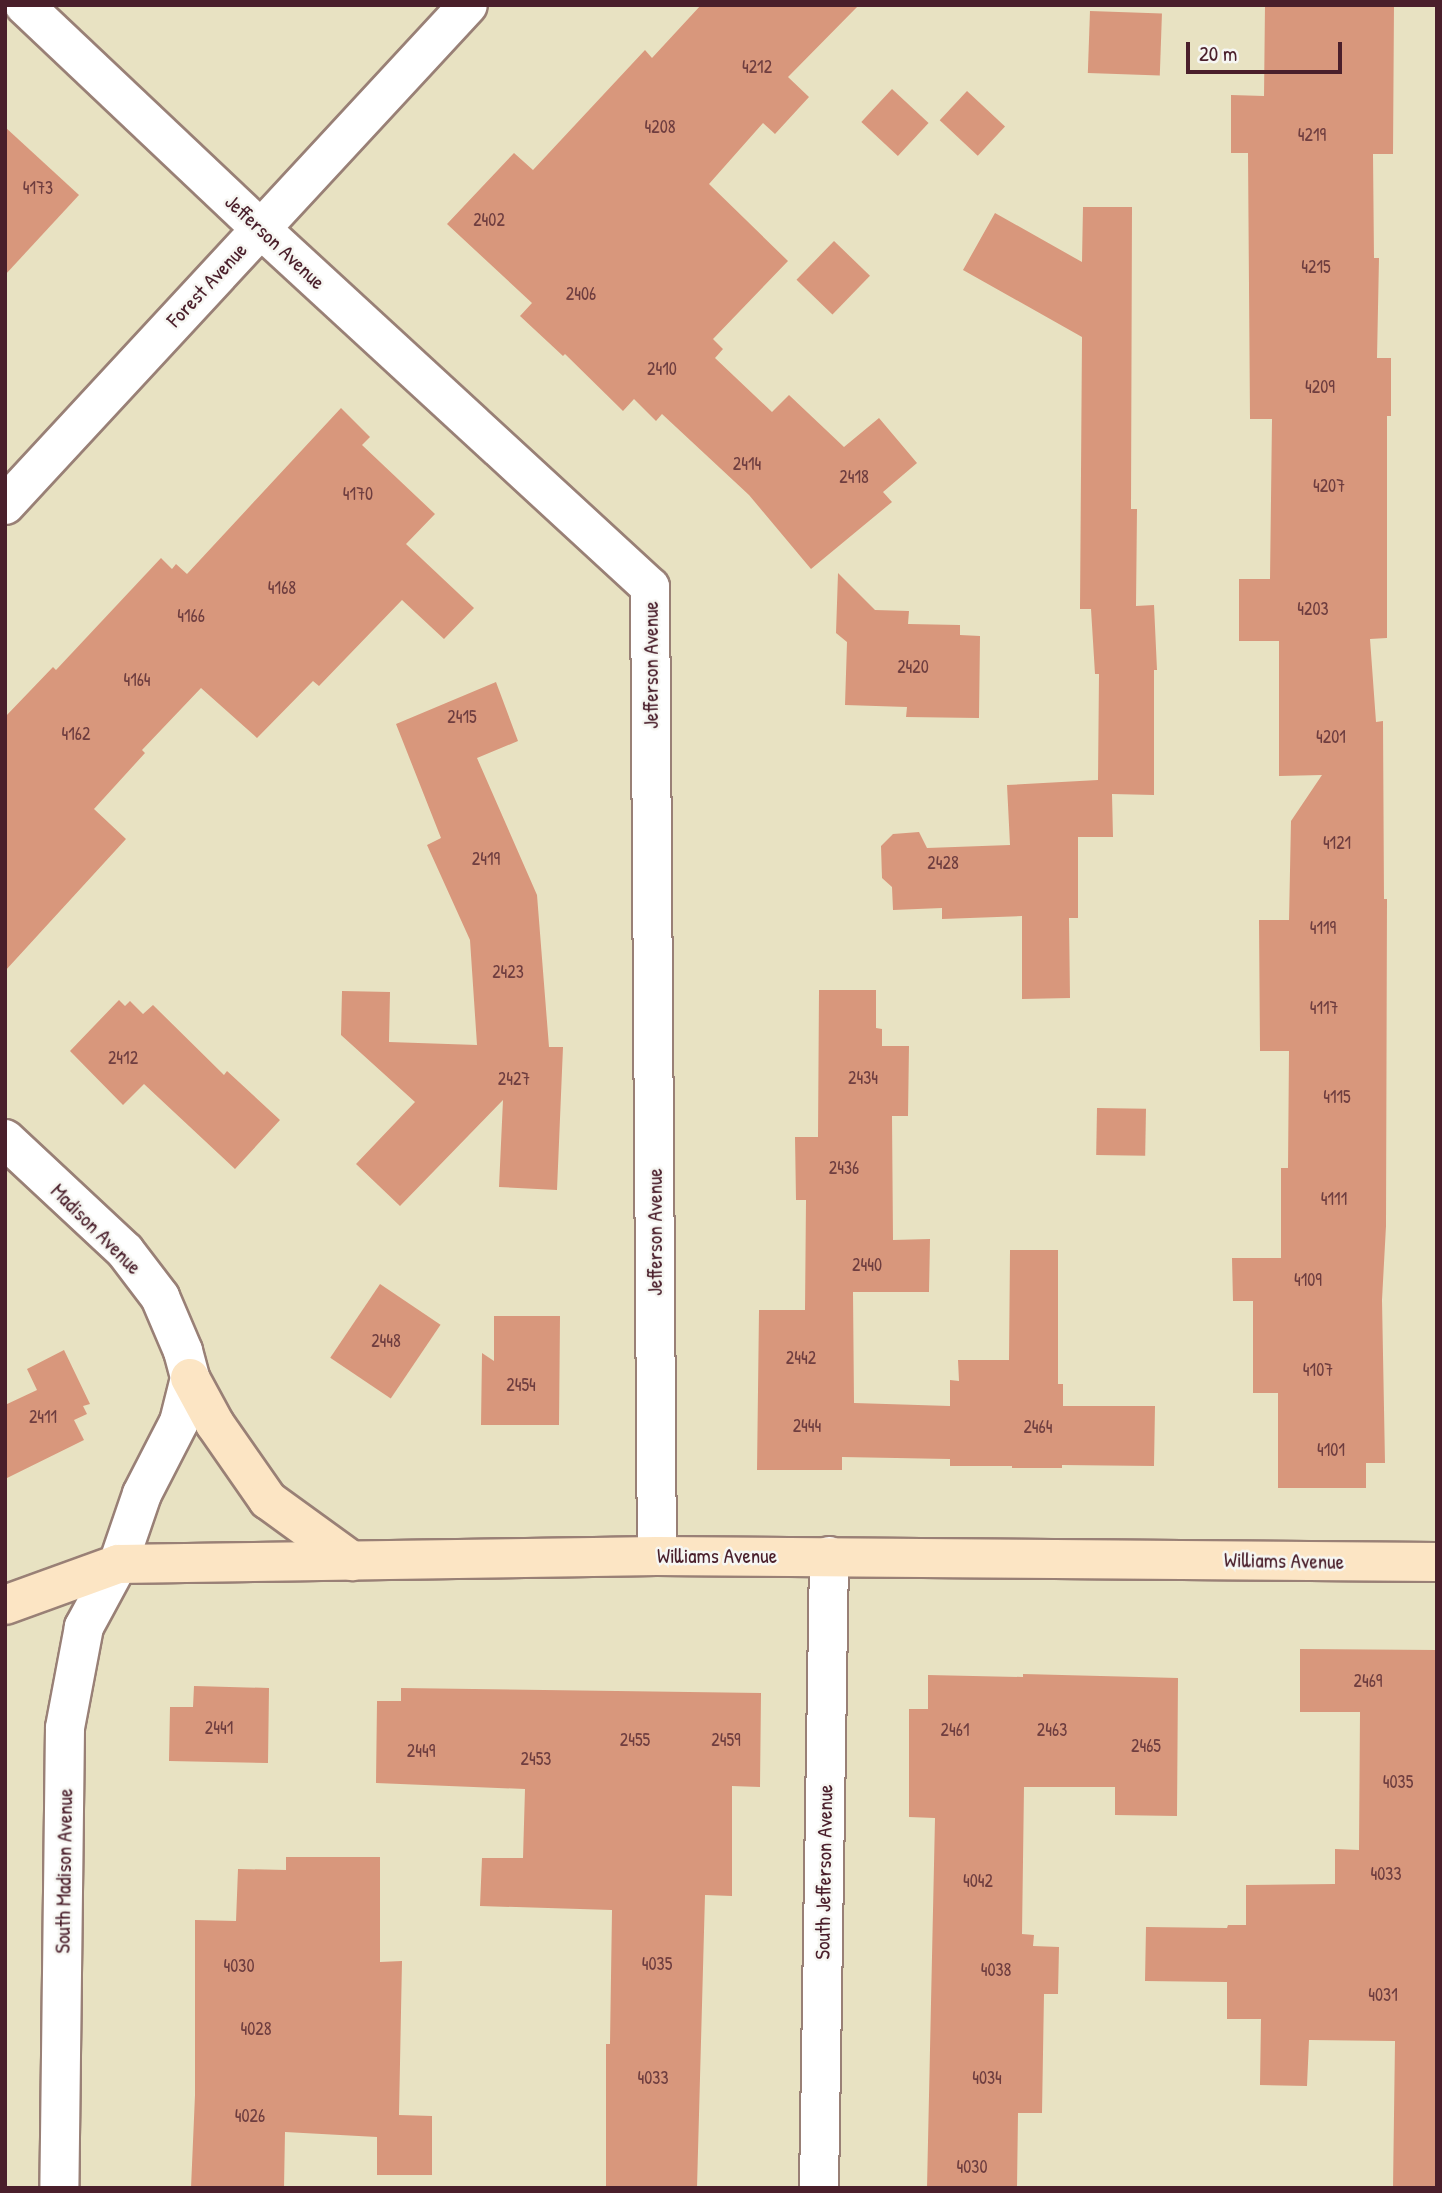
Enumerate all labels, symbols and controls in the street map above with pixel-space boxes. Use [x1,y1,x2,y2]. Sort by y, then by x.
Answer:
scale bar [1190,28,1346,72]
text: 20 m [1199,39,1237,68]
house number: 4212 [742,56,772,78]
house number: 4208 [644,116,676,138]
house number: 4219 [1298,124,1326,146]
house number: 4173 [23,177,53,199]
street label: Jefferson Avenue [220,189,330,295]
house number: 2402 [473,209,505,231]
street label: Forest Avenue [162,238,252,332]
house number: 4215 [1301,256,1331,278]
house number: 2406 [566,283,596,305]
house number: 2410 [647,358,677,380]
house number: 4209 [1305,376,1335,398]
house number: 2414 [733,453,761,475]
house number: 2418 [839,466,869,488]
house number: 4207 [1313,475,1345,497]
house number: 4170 [343,483,373,505]
house number: 4168 [268,577,296,599]
house number: 4203 [1297,598,1329,620]
street label: Jefferson Avenue [638,601,664,729]
house number: 4166 [177,605,205,627]
house number: 2420 [897,656,929,678]
house number: 4164 [123,669,151,691]
house number: 2415 [447,706,477,728]
house number: 4162 [62,723,90,745]
house number: 4201 [1316,726,1346,748]
house number: 4121 [1323,832,1351,854]
house number: 2419 [472,848,500,870]
house number: 2428 [927,852,959,874]
house number: 4119 [1310,917,1336,939]
house number: 2423 [492,961,524,983]
house number: 4117 [1310,997,1338,1019]
house number: 2412 [108,1047,138,1069]
house number: 2434 [848,1067,878,1089]
house number: 2427 [498,1068,530,1090]
house number: 4115 [1323,1086,1351,1108]
house number: 2436 [829,1157,859,1179]
street label: Jefferson Avenue [642,1168,668,1296]
street label: Madison Avenue [45,1178,147,1280]
house number: 4111 [1321,1188,1347,1210]
house number: 2440 [852,1254,882,1276]
house number: 4109 [1294,1269,1322,1291]
house number: 2448 [371,1330,401,1352]
house number: 2442 [786,1347,816,1369]
house number: 4107 [1303,1359,1333,1381]
house number: 2454 [506,1374,536,1396]
house number: 2411 [29,1406,57,1428]
house number: 2444 [793,1415,821,1437]
house number: 2464 [1023,1416,1053,1438]
house number: 4101 [1317,1439,1345,1461]
street label: Williams Avenue [657,1543,777,1569]
street label: Williams Avenue [1224,1547,1344,1575]
house number: 2469 [1354,1670,1382,1692]
house number: 2441 [205,1717,233,1739]
house number: 2461 [941,1719,969,1741]
house number: 2463 [1037,1719,1067,1741]
house number: 2455 [620,1729,650,1751]
house number: 2459 [711,1729,741,1751]
house number: 2465 [1131,1735,1161,1757]
house number: 2449 [407,1740,435,1762]
house number: 2453 [521,1748,551,1770]
house number: 4035 [1383,1771,1413,1793]
street label: South Jefferson Avenue [810,1784,838,1960]
street label: South Madison Avenue [50,1788,78,1954]
house number: 4033 [1371,1863,1401,1885]
house number: 4042 [963,1870,993,1892]
house number: 4035 [642,1953,672,1975]
house number: 4030 [224,1955,254,1977]
house number: 4038 [981,1959,1011,1981]
house number: 4031 [1368,1984,1398,2006]
house number: 4028 [240,2018,272,2040]
house number: 4033 [638,2067,668,2089]
house number: 4034 [972,2067,1002,2089]
house number: 4026 [235,2105,265,2127]
house number: 4030 [957,2156,987,2178]

